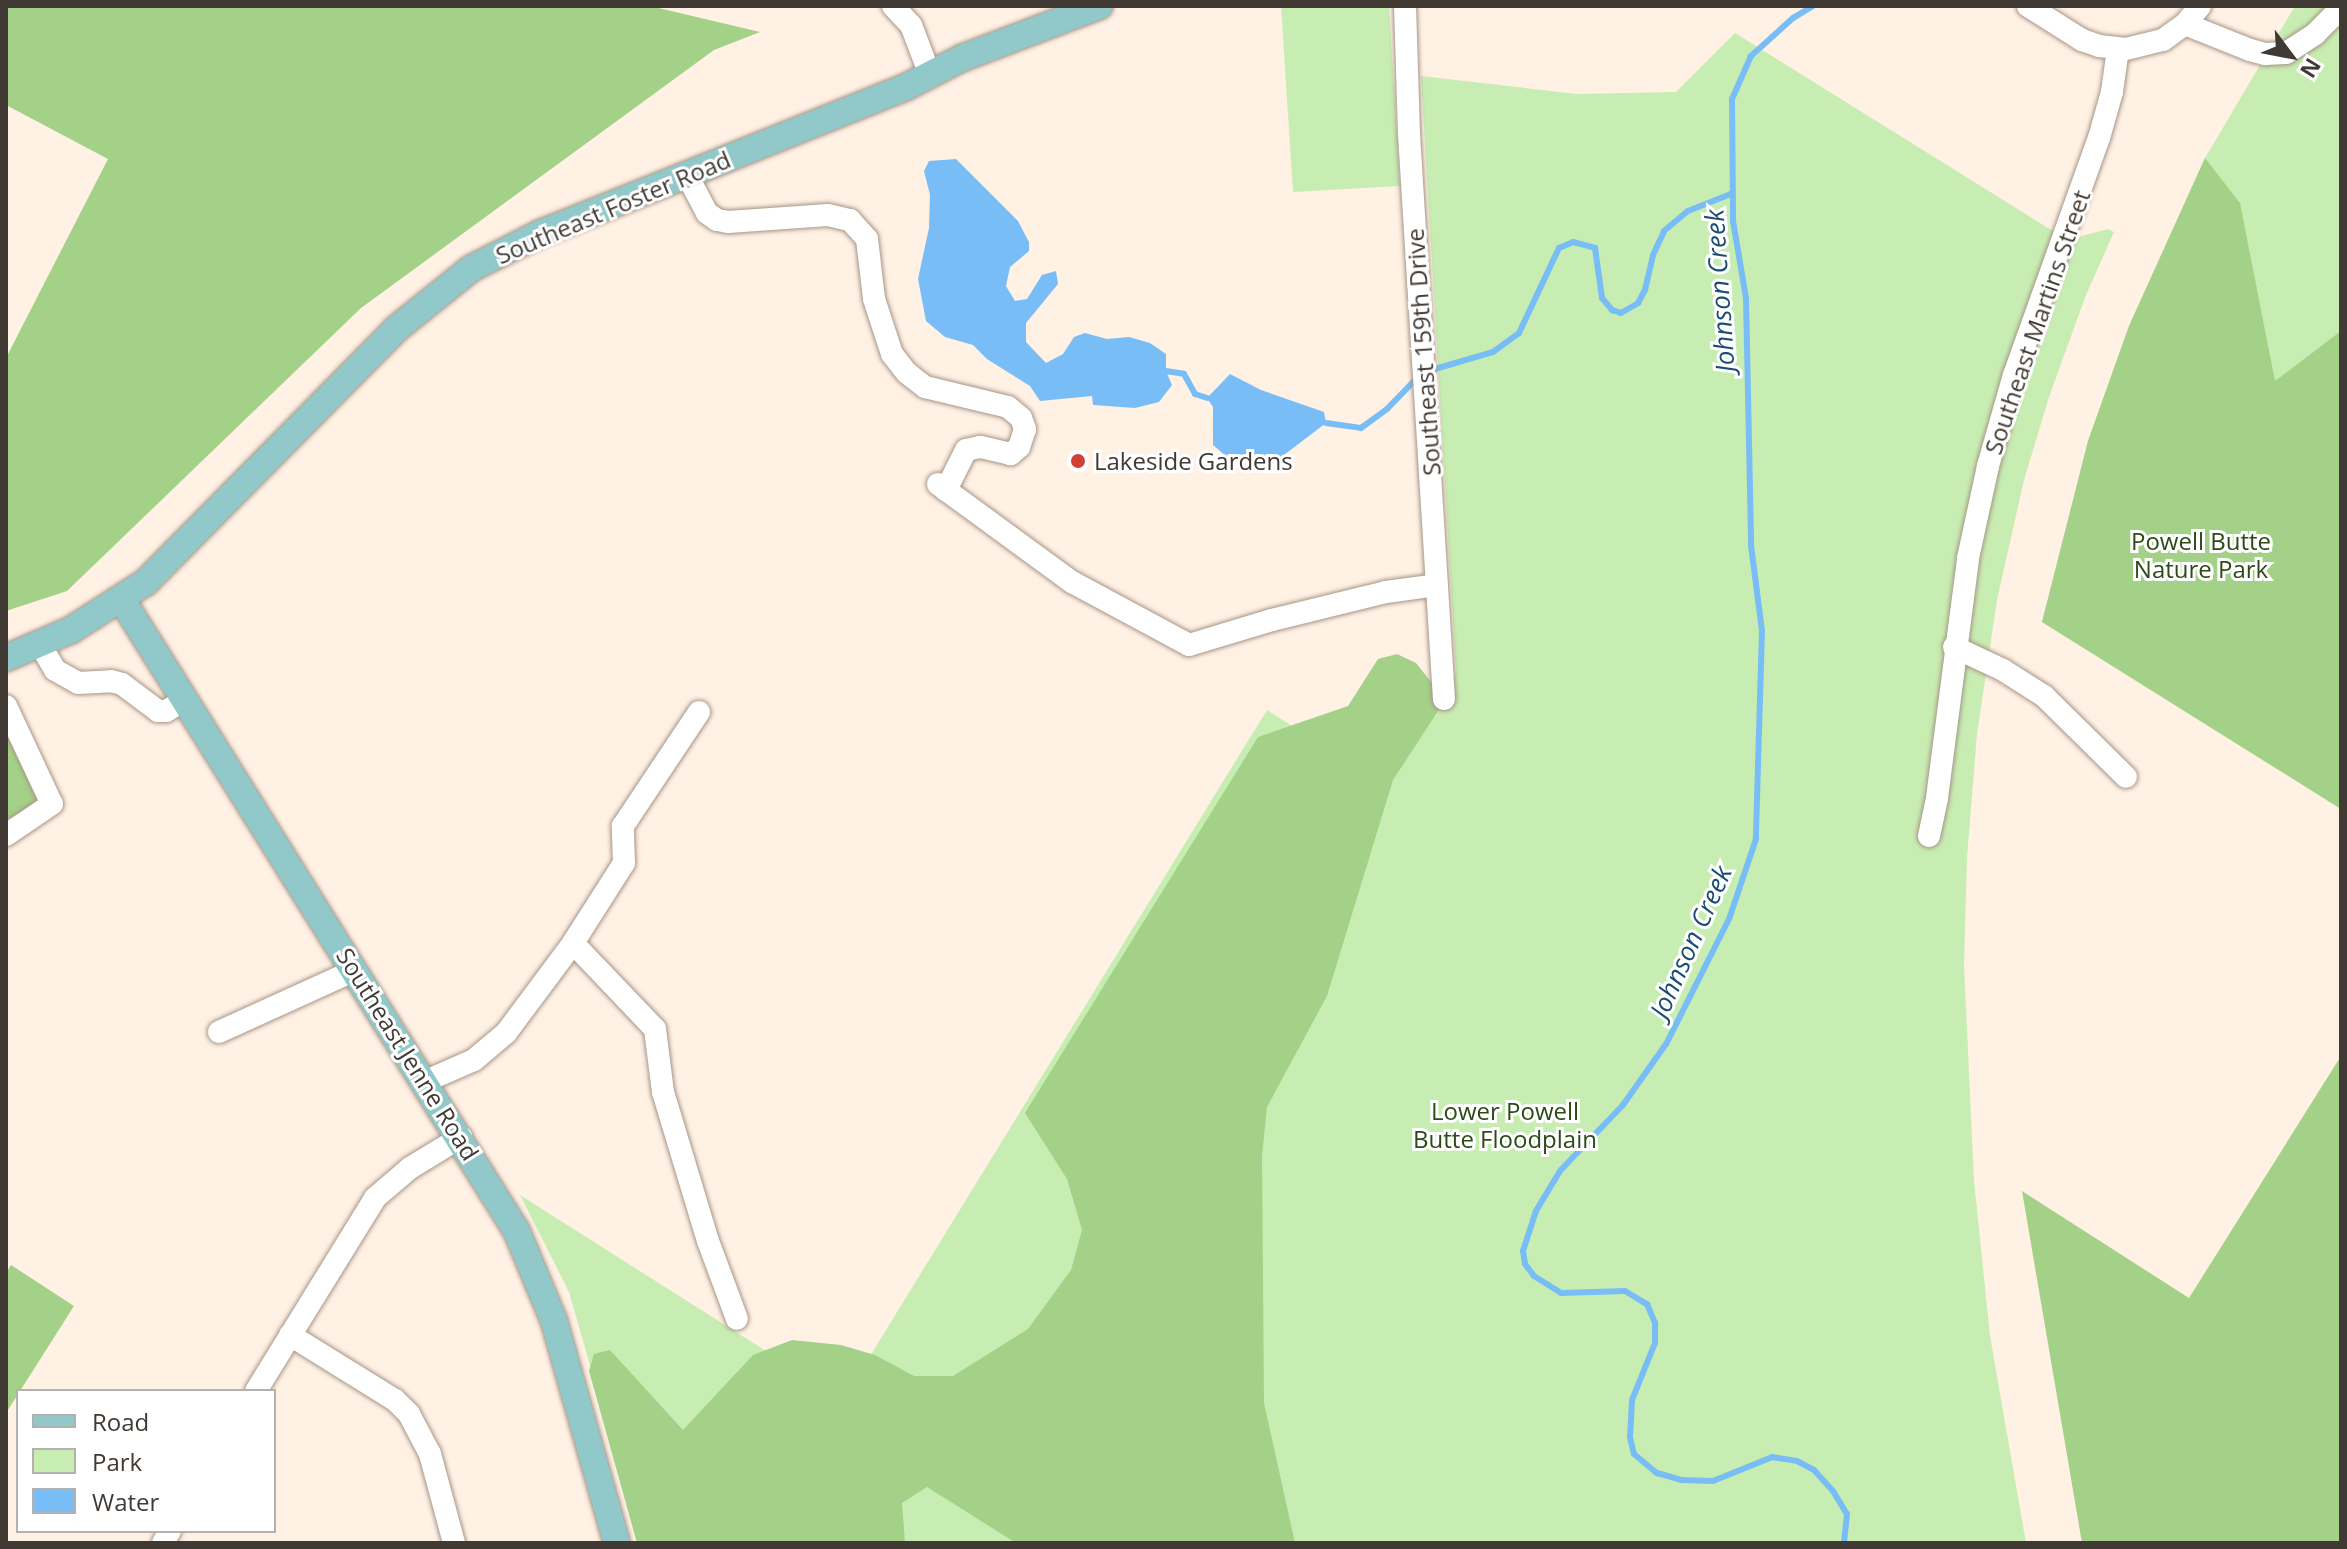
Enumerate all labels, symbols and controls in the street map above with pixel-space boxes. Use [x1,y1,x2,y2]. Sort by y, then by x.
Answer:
north arrow [2251,16,2331,96]
text: N [2294,53,2329,84]
street label: Southeast Foster Road [491,144,735,270]
street label: Southeast Martins Street [1978,186,2096,458]
water label: Johnson Creek [1699,208,1741,374]
street label: Southeast 159th Drive [1400,227,1446,477]
place label: Lakeside Gardens [1094,447,1293,475]
marker: Lakeside Gardens [1069,452,1087,470]
park label: Powell Butte Nature Park [2131,527,2271,583]
water label: Johnson Creek [1644,861,1738,1023]
street label: Southeast Jenne Road [331,942,485,1166]
park label: Lower Powell Butte Floodplain [1413,1097,1597,1153]
legend [16,1389,276,1533]
text: Road [92,1405,149,1438]
text: Park [92,1445,142,1478]
text: Water [92,1485,159,1518]

